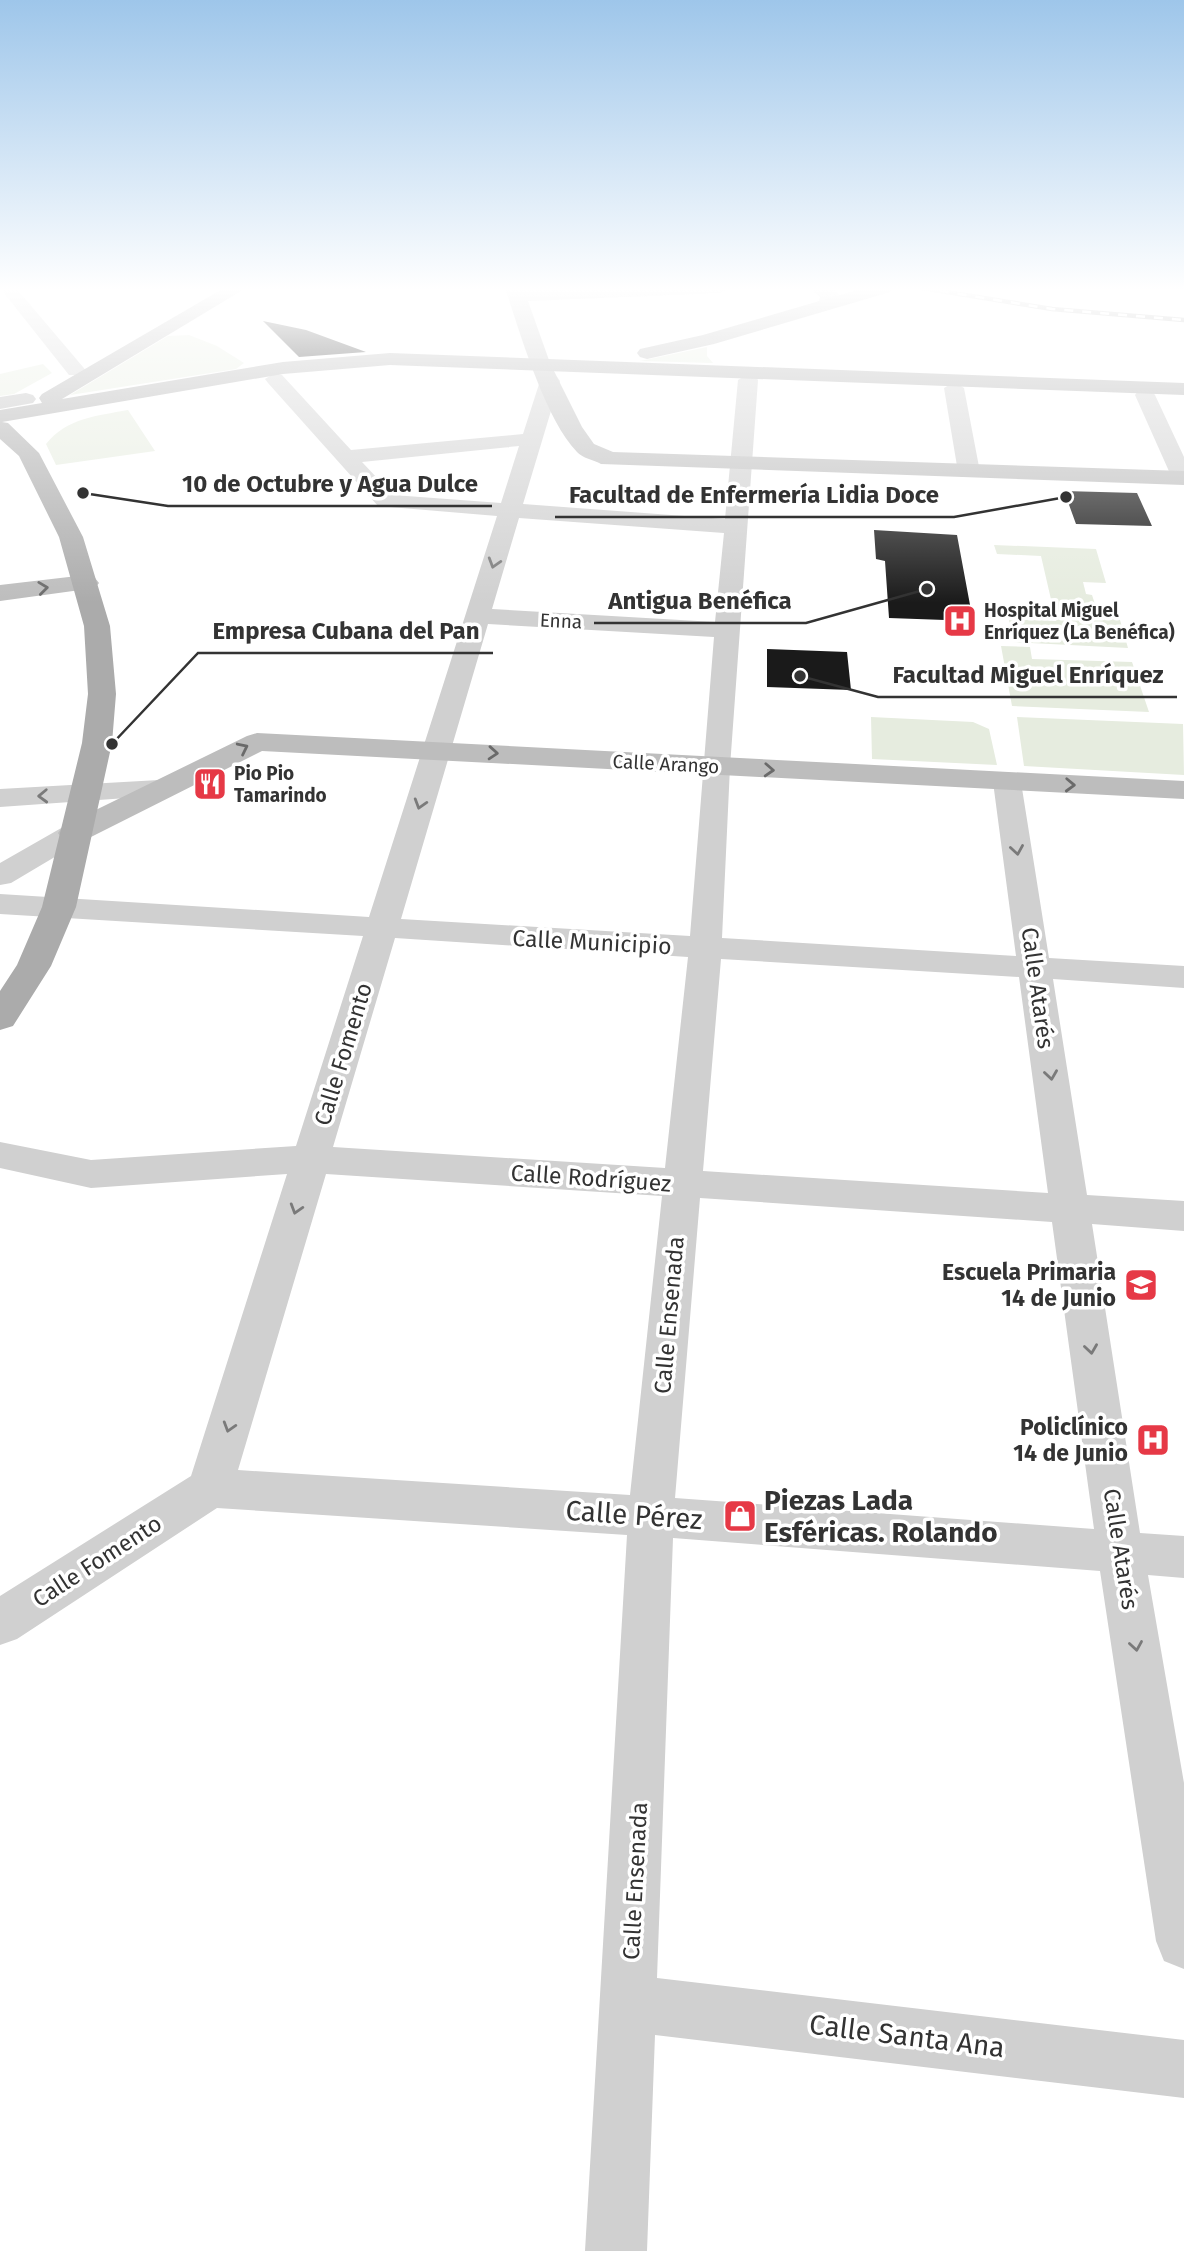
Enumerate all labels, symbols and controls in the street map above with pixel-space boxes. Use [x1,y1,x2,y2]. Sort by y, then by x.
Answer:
callout: 10 de Octubre y Agua Dulce [168,461,492,506]
text: 10 de Octubre y Agua Dulce [182,470,478,498]
callout: Facultad de Enfermería Lidia Doce [555,472,954,517]
text: Facultad de Enfermería Lidia Doce [569,481,939,509]
one-way arrow [488,557,502,569]
callout: Antigua Benéfica [594,578,806,623]
one-way arrow [37,581,49,596]
text: Antigua Benéfica [607,587,792,615]
place label: Hospital Miguel Enríquez (La Benéfica) [984,599,1175,644]
hospital icon: Hospital Miguel Enríquez (La Benéfica) [941,602,979,640]
callout: Empresa Cubana del Pan [198,608,493,653]
street label: Enna [539,608,583,634]
text: Empresa Cubana del Pan [212,617,480,645]
callout: Facultad Miguel Enríquez [878,652,1177,697]
text: Facultad Miguel Enríquez [893,661,1163,689]
one-way arrow [236,743,248,757]
one-way arrow [488,746,499,761]
street label: Calle Arango [612,750,720,778]
place label: Pio Pio Tamarindo [234,762,327,807]
one-way arrow [764,762,775,777]
restaurant icon: Pio Pio Tamarindo [191,765,229,803]
one-way arrow [1064,778,1075,793]
one-way arrow [37,788,48,804]
one-way arrow [414,798,428,810]
one-way arrow [1009,844,1024,856]
street label: Calle Municipio [512,924,672,960]
street label: Calle Atarés [1016,926,1060,1050]
street label: Calle Fomento [308,979,378,1129]
one-way arrow [1043,1069,1058,1081]
street label: Calle Rodríguez [510,1158,672,1198]
one-way arrow [289,1203,304,1215]
street label: Calle Ensenada [648,1235,690,1395]
place label: Escuela Primaria 14 de Junio [942,1258,1116,1312]
school or university icon: Escuela Primaria 14 de Junio [1122,1266,1160,1304]
one-way arrow [1083,1343,1098,1354]
place label: Policlínico 14 de Junio [1013,1413,1128,1467]
one-way arrow [222,1420,237,1432]
hospital icon: Policlínico 14 de Junio [1134,1421,1172,1459]
place label: Piezas Lada Esféricas. Rolando [764,1484,998,1549]
street label: Calle Atarés [1098,1486,1144,1612]
street label: Calle Pérez [564,1494,704,1536]
shop icon: Piezas Lada Esféricas. Rolando [721,1497,759,1535]
street label: Calle Fomento [27,1509,167,1613]
one-way arrow [1128,1640,1143,1652]
street label: Calle Ensenada [617,1801,653,1961]
street label: Calle Santa Ana [807,2008,1007,2064]

